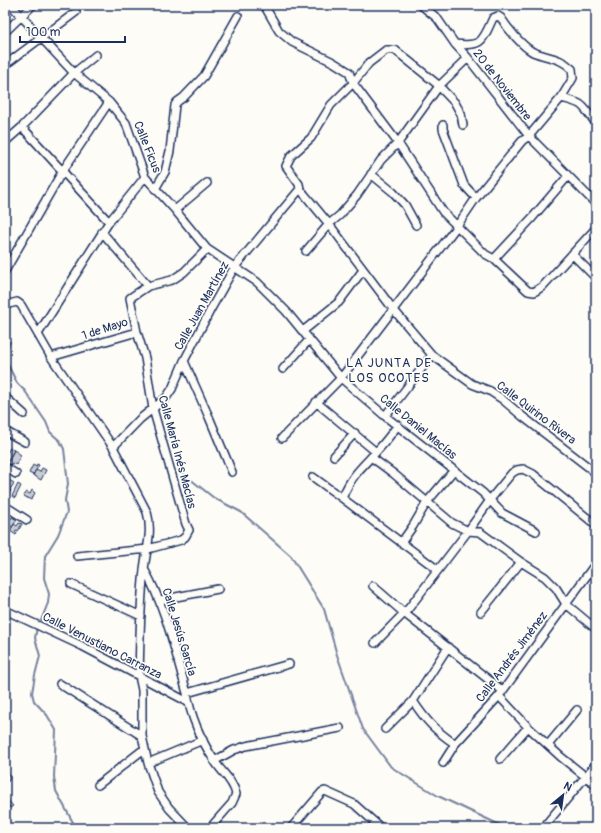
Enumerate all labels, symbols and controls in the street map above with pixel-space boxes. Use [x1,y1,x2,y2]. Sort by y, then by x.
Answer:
scale bar [20,18,125,44]
text: 100 m [26,25,61,40]
street label: 20 de Noviembre [469,46,535,124]
street label: Calle Ficus [130,119,164,175]
street label: Calle Juan Martínez [171,259,233,353]
street label: 1 de Mayo [80,314,130,343]
district label: LA JUNTA DE LOS OCOTES [346,355,432,386]
street label: Calle Quirino Rivera [493,378,579,448]
street label: Calle Daniel Macías [376,391,460,463]
street label: Calle María Inés Macías [155,394,199,511]
street label: Calle Jesús García [158,586,200,678]
street label: Calle Venustiano Carranza [40,609,165,683]
street label: Calle Andrés Jiménez [473,609,551,705]
north arrow [543,775,583,815]
text: N [561,779,575,794]

